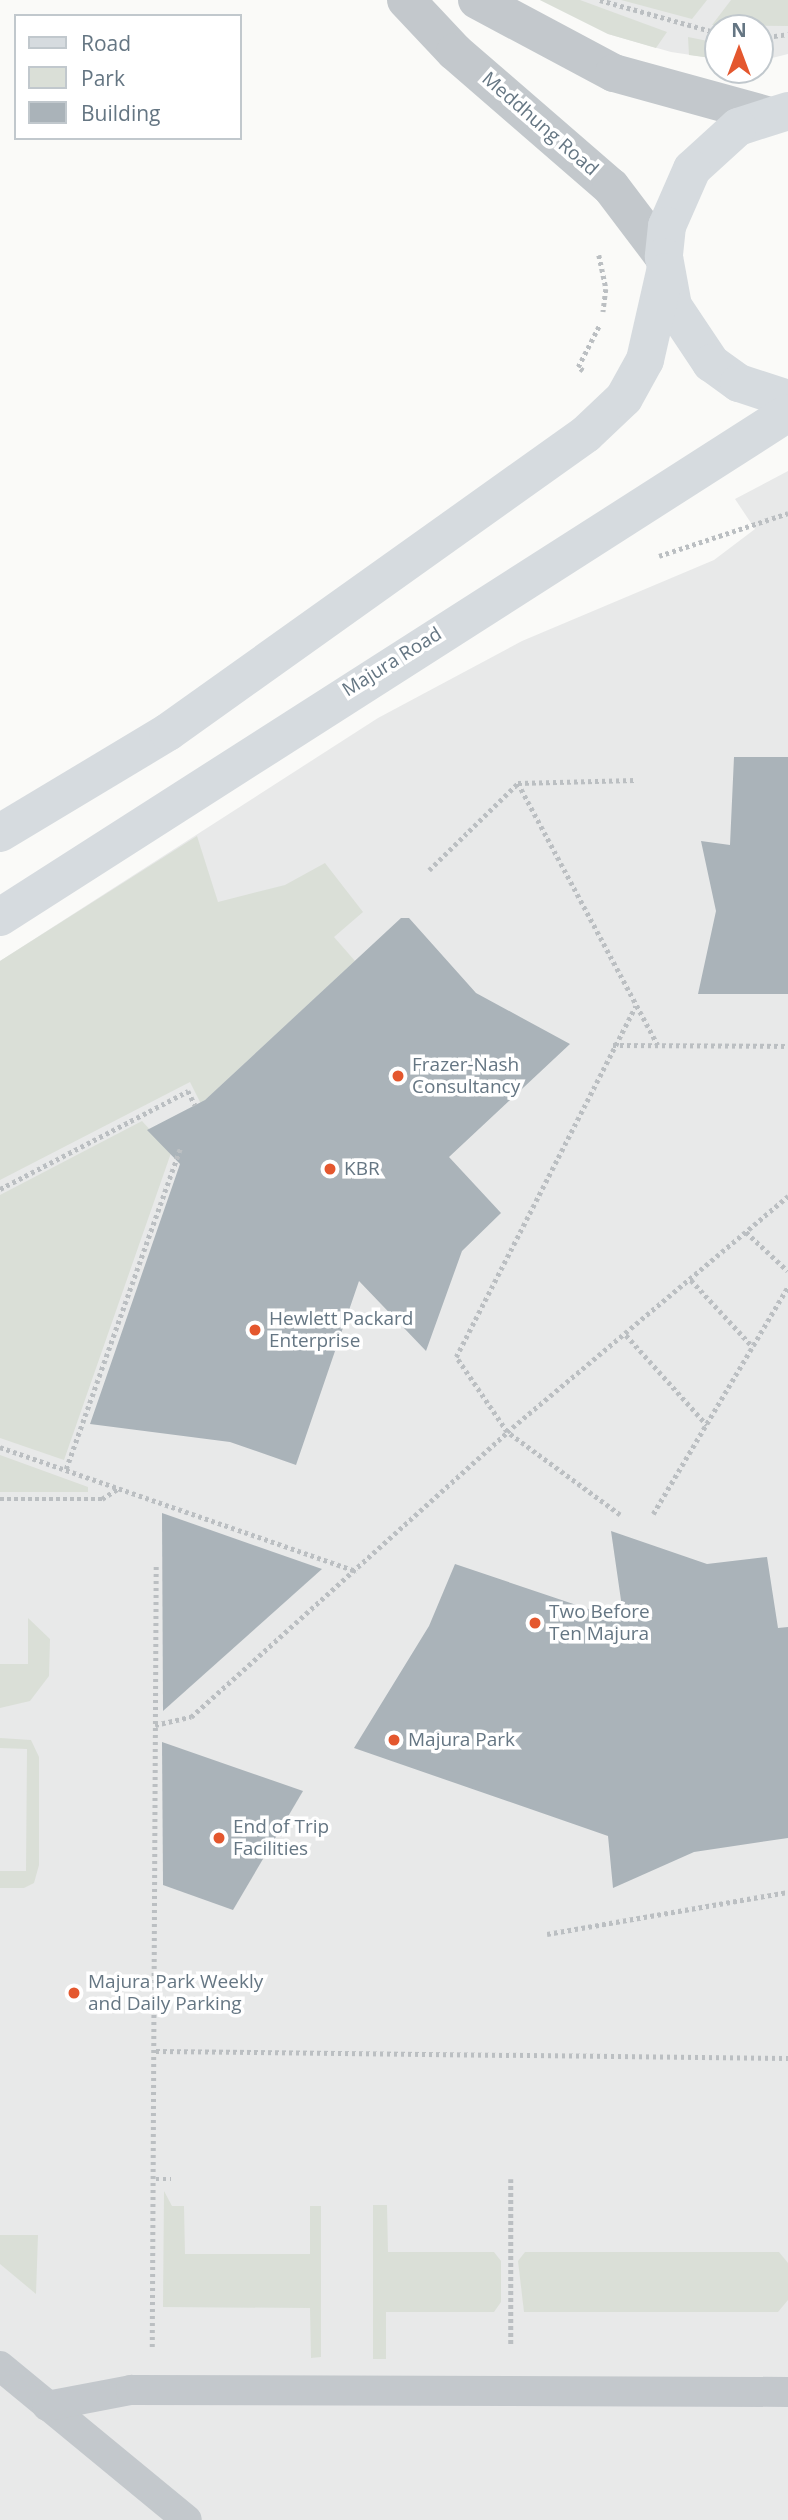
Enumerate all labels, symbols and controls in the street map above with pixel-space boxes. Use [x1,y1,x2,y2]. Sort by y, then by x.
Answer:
legend [14,14,242,140]
north arrow [704,14,774,84]
text: N [731,17,747,43]
text: Road [81,29,131,57]
text: Park [81,64,125,92]
street label: Meddhung Road [477,67,603,181]
text: Building [81,99,160,127]
street label: Majura Road [338,622,446,702]
place label: Frazer-Nash Consultancy [412,1054,520,1098]
marker: Frazer-Nash Consultancy [390,1068,406,1084]
place label: KBR [344,1158,380,1180]
marker: KBR [322,1161,338,1177]
place label: Hewlett Packard Enterprise [269,1308,413,1352]
marker: Hewlett Packard Enterprise [247,1322,263,1338]
place label: Two Before Ten Majura [549,1601,650,1645]
marker: Two Before Ten Majura [527,1615,543,1631]
place label: Majura Park [408,1729,515,1751]
marker: Majura Park [386,1732,402,1748]
place label: End of Trip Facilities [233,1816,329,1860]
marker: End of Trip Facilities [211,1830,227,1846]
place label: Majura Park Weekly and Daily Parking [88,1971,263,2015]
marker: Majura Park Weekly and Daily Parking [66,1985,82,2001]

